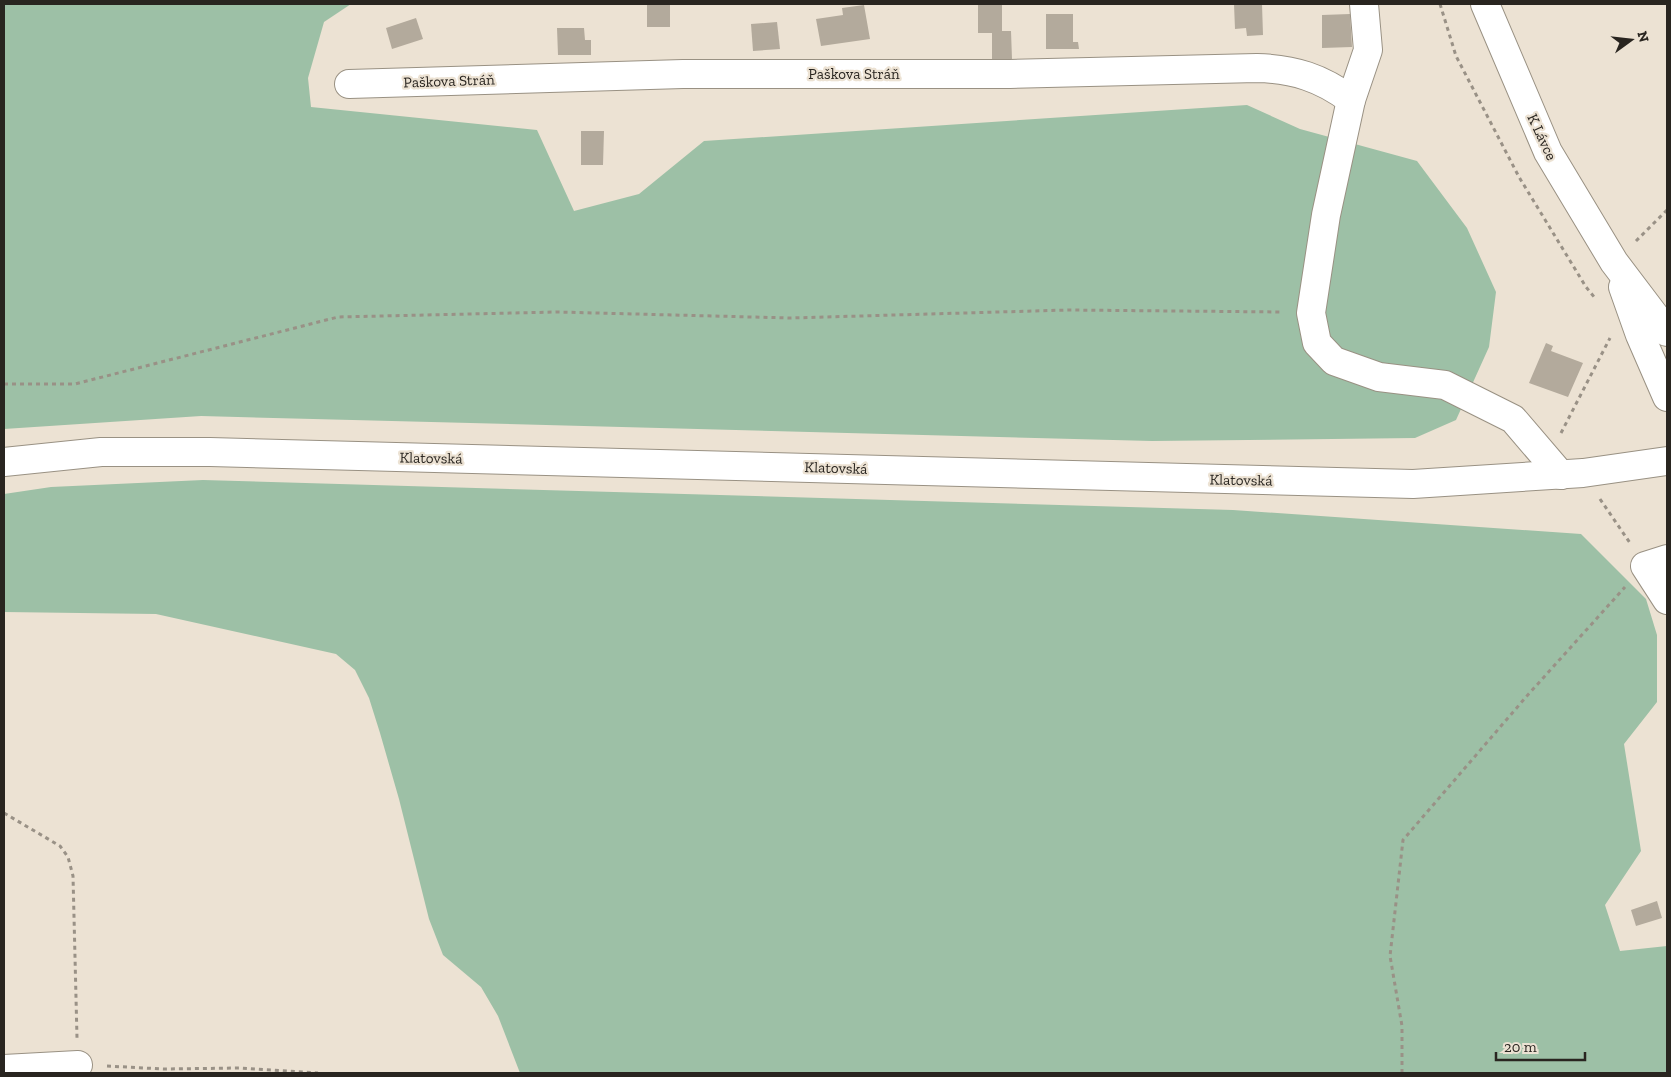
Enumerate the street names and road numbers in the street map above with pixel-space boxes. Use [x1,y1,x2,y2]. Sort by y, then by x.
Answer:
street label: Paškova Stráň [808,65,900,83]
street label: Paškova Stráň [403,70,495,92]
street label: K Lávce [1523,111,1561,163]
street label: Klatovská [399,448,463,468]
street label: Klatovská [804,458,868,478]
street label: Klatovská [1209,470,1273,490]

